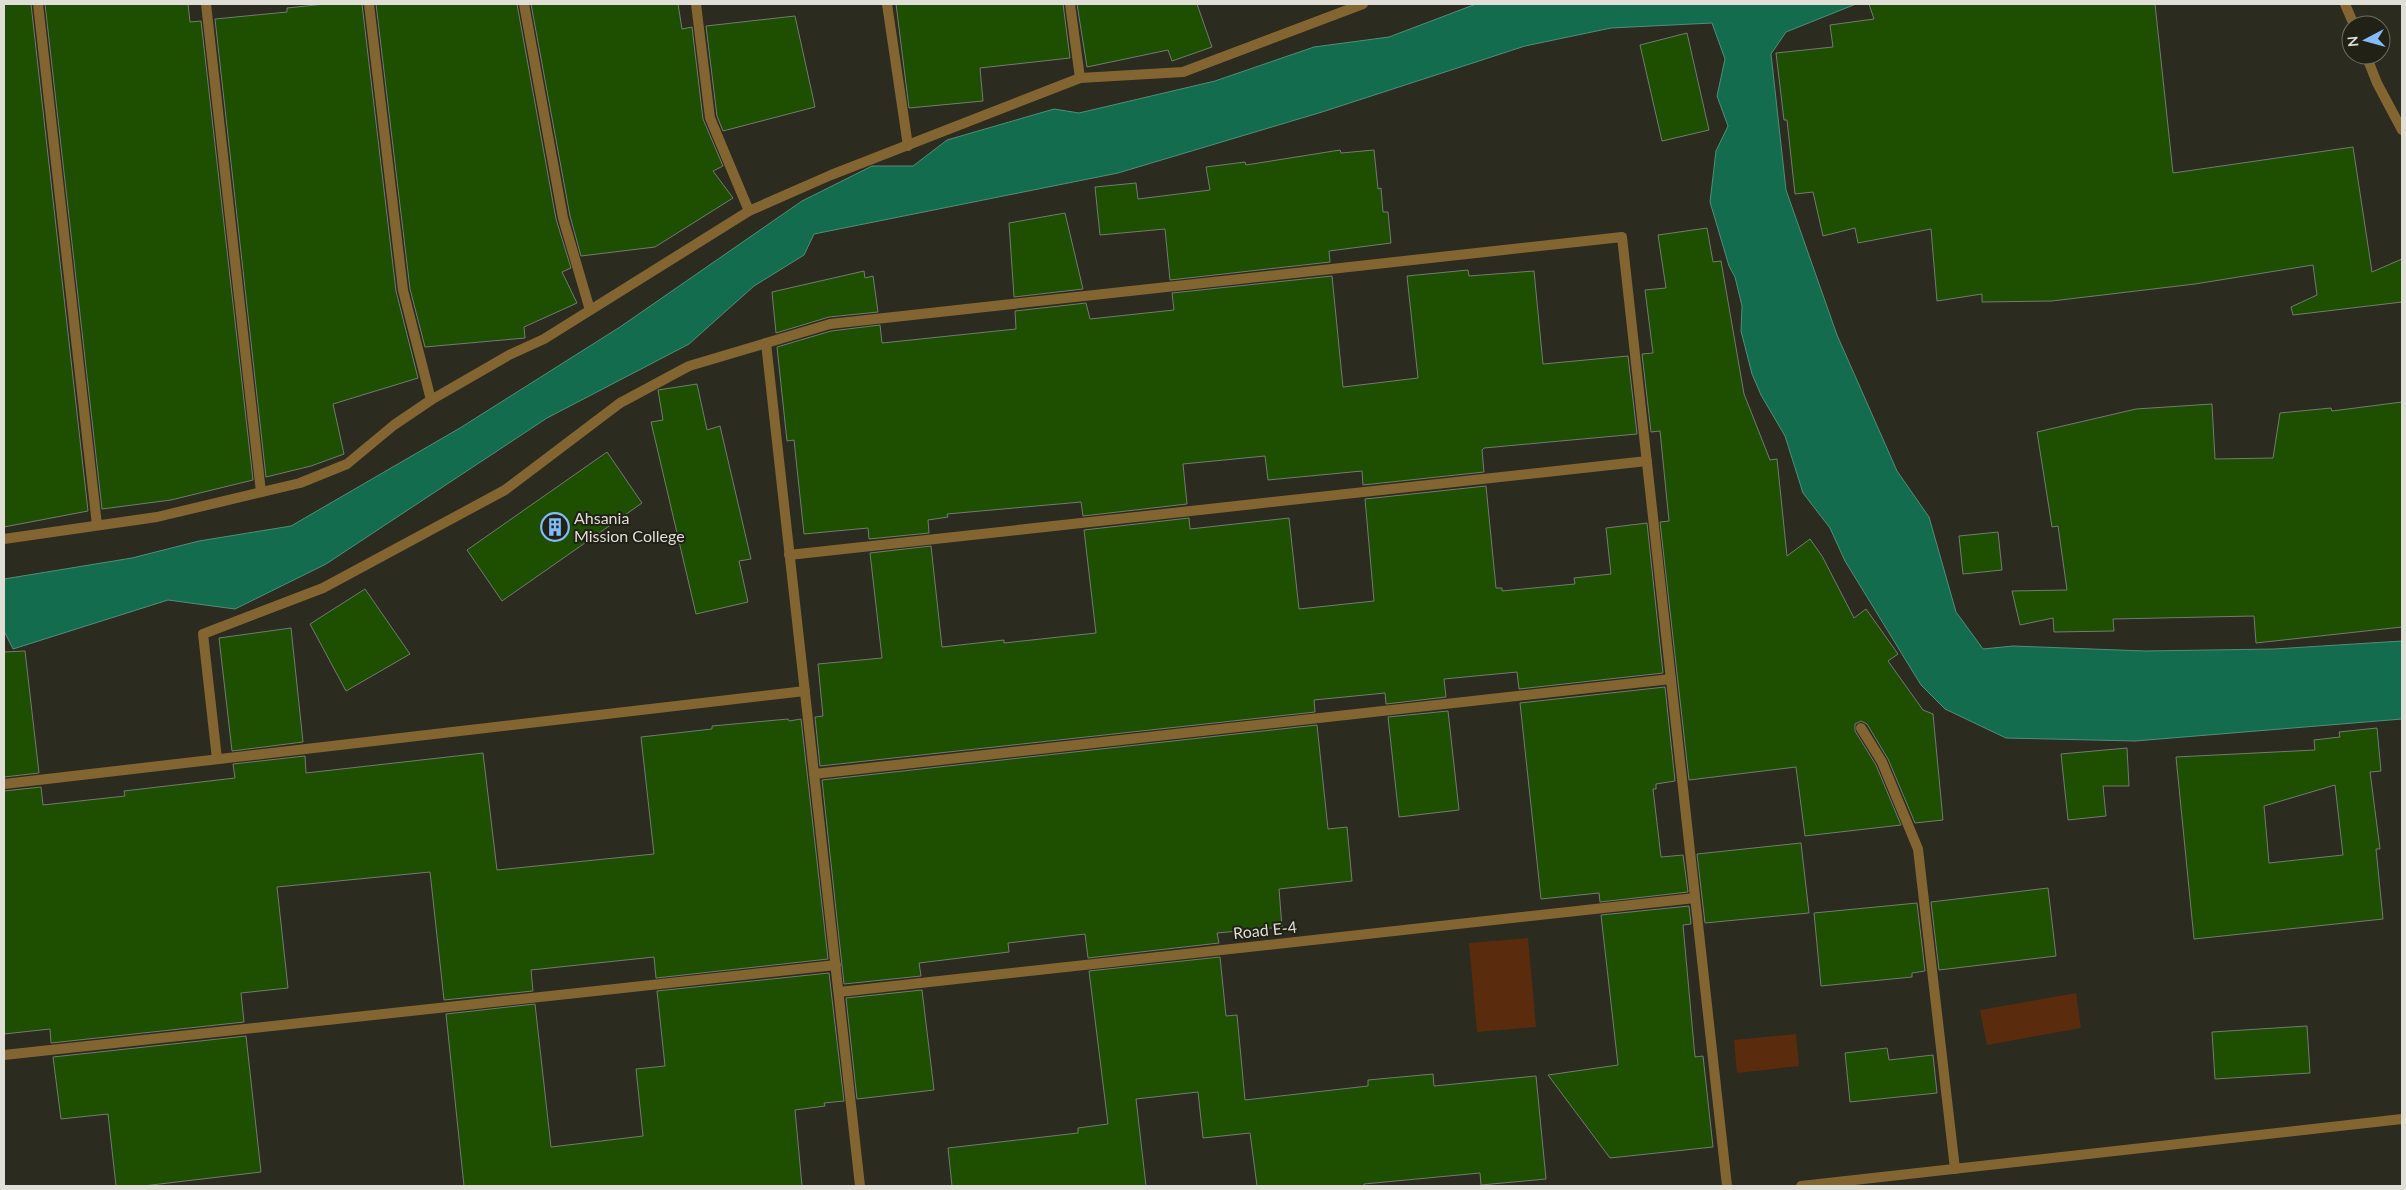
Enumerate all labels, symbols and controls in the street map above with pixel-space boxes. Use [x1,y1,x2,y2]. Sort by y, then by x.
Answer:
north arrow [2341,15,2391,65]
text: N [2344,35,2362,48]
place label: Ahsania Mission College [574,508,685,545]
building icon: Ahsania Mission College [540,512,570,542]
street label: Road E-4 [1232,917,1298,942]

